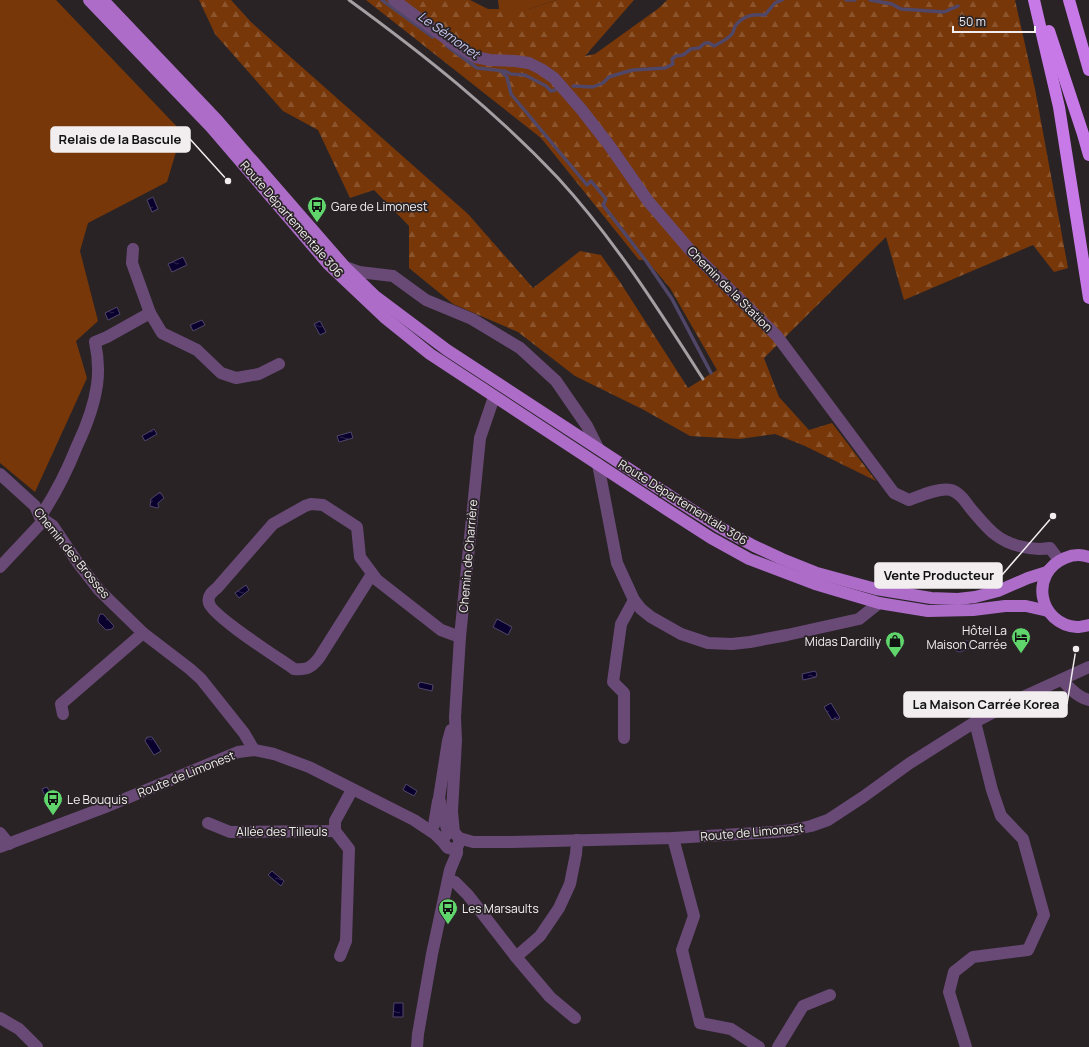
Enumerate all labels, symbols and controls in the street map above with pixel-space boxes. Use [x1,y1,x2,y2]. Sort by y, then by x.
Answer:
water label: Le Sémonet [415,7,485,64]
scale bar [953,8,1035,34]
text: 50 m [959,13,986,30]
callout: Relais de la Bascule [51,127,190,152]
text: Relais de la Bascule [59,130,182,148]
street label: Route Départementale 306 [237,157,347,281]
bus stop icon: Gare de Limonest [306,195,328,223]
place label: Gare de Limonest [331,198,428,215]
street label: Chemin de la Station [684,243,776,335]
street label: Route Départementale 306 [615,455,751,549]
street label: Chemin de Charrière [455,499,481,613]
street label: Chemin des Brosses [30,504,114,602]
callout: Vente Producteur [875,563,1002,588]
text: Vente Producteur [884,566,994,584]
place label: Hôtel La Maison Carrée [927,622,1007,653]
hotel icon: Hôtel La Maison Carrée [1010,626,1032,654]
shop icon: Midas Dardilly [884,630,906,658]
place label: Midas Dardilly [805,633,882,650]
callout: La Maison Carrée Korea [904,692,1067,717]
text: La Maison Carrée Korea [913,695,1059,713]
street label: Route de Limonest [135,747,237,801]
bus stop icon: Le Bouquis [42,788,64,816]
place label: Le Bouquis [67,791,127,808]
street label: Route de Limonest [700,819,805,845]
street label: Allée des Tilleuls [236,823,328,840]
bus stop icon: Les Marsaults [437,897,459,925]
place label: Les Marsaults [462,900,539,917]

